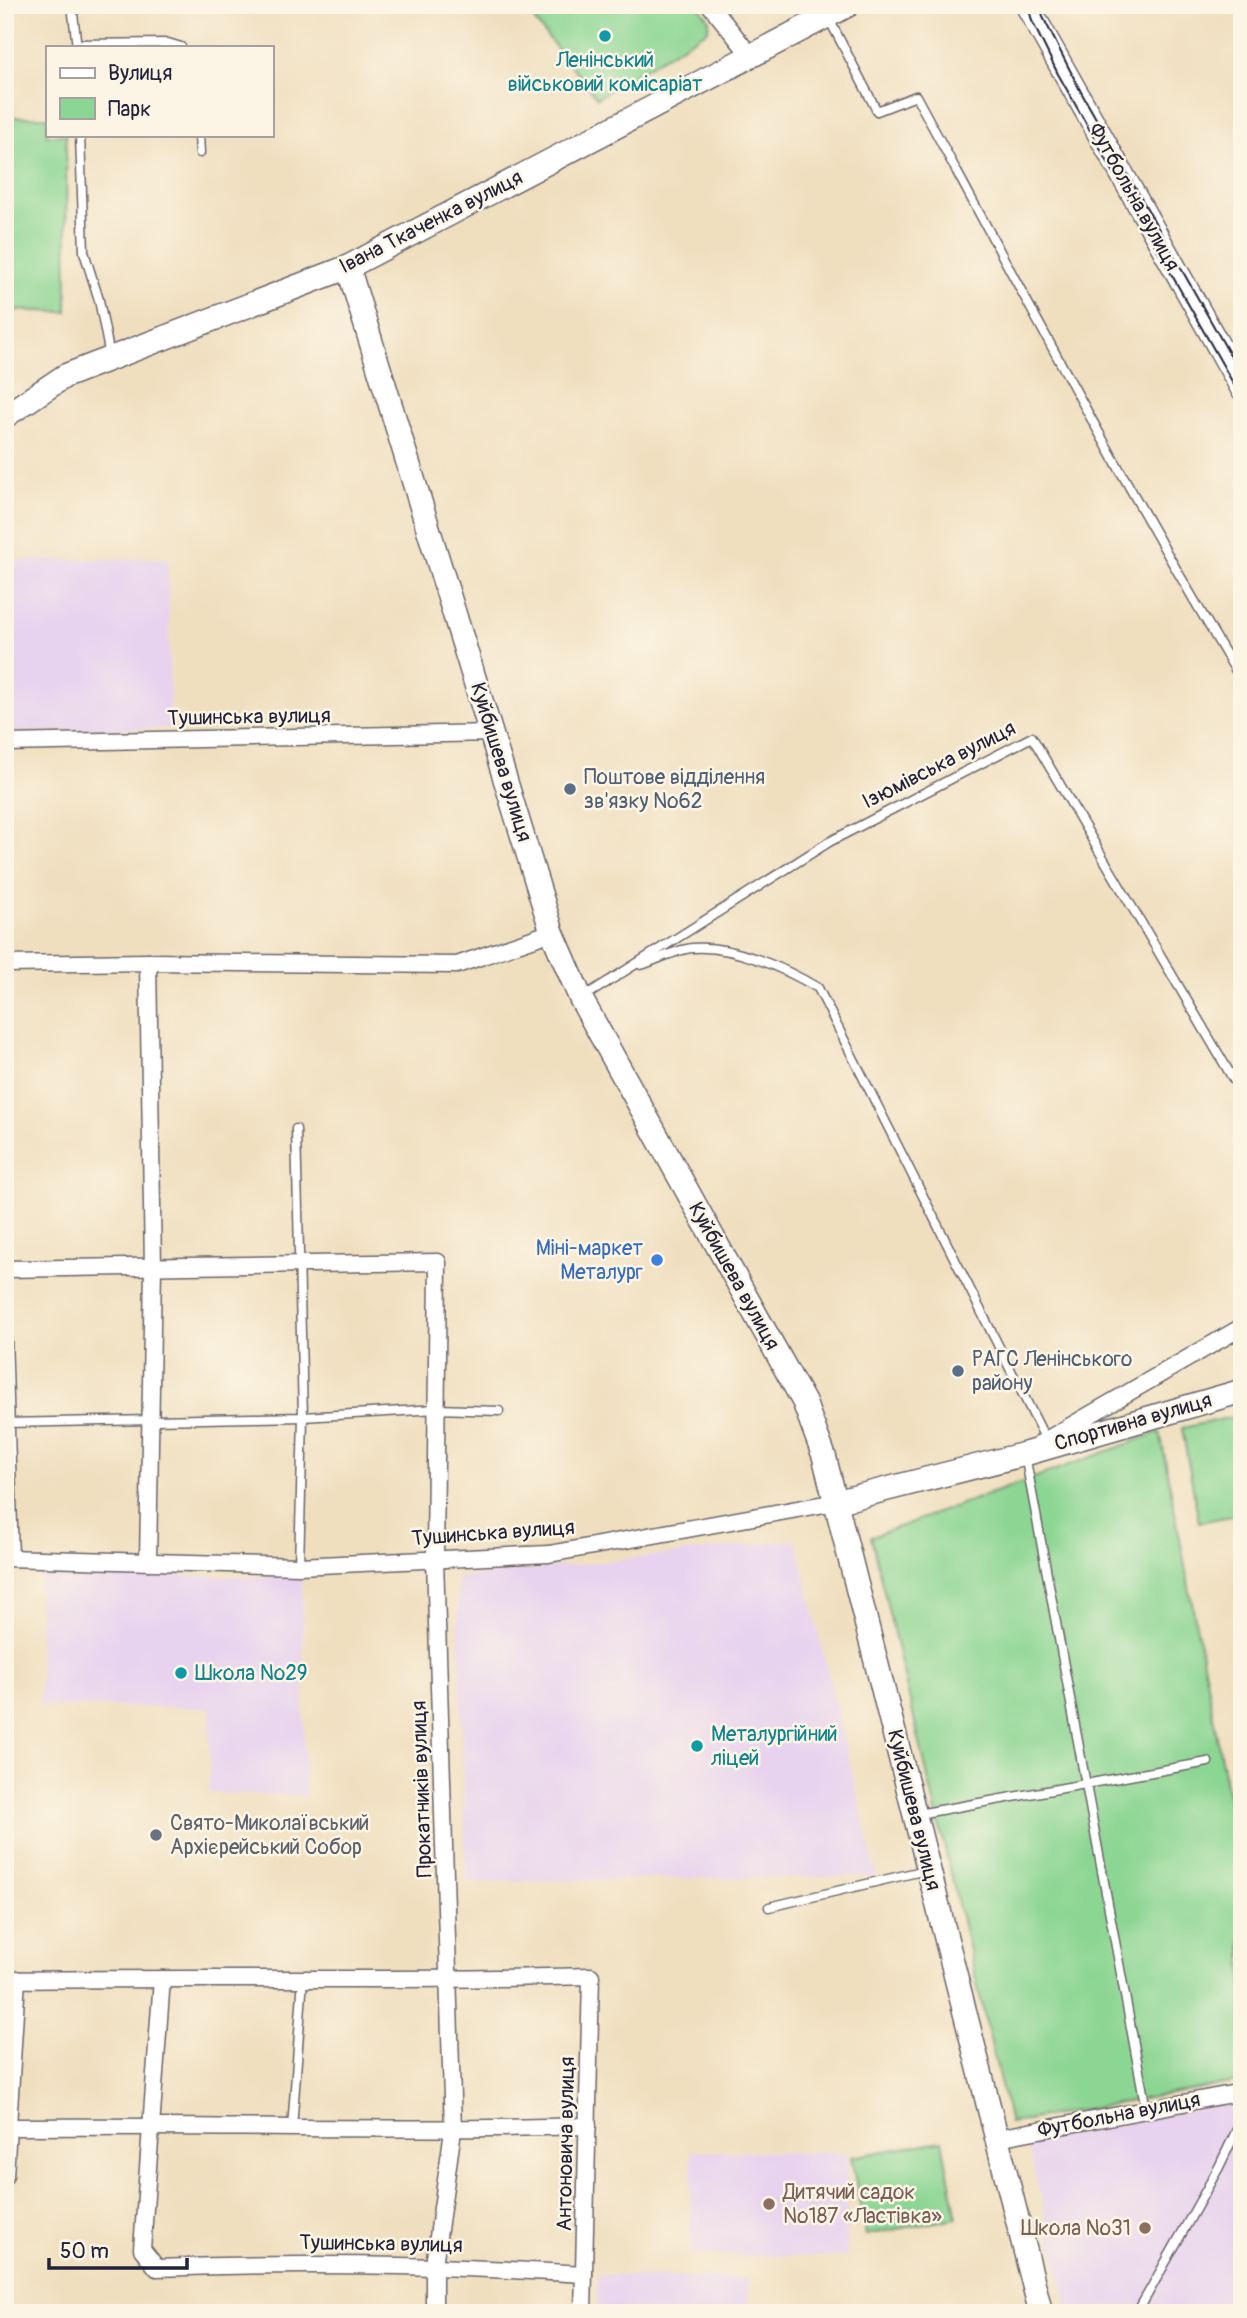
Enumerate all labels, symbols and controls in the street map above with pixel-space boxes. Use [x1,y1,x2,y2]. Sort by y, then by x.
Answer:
marker: Ленінський військовий комісаріат [597,28,613,44]
legend [46,46,273,136]
place label: Ленінський військовий комісаріат [508,47,703,98]
text: Вулиця [108,60,172,87]
text: Парк [108,96,151,123]
street label: Футбольна вулиця [1082,118,1186,276]
street label: Івана Ткаченка вулиця [335,164,527,280]
street label: Куйбишева вулиця [464,679,538,845]
street label: Тушинська вулиця [167,702,331,732]
street label: Ізюмівська вулиця [858,715,1020,815]
place label: Поштове відділення зв'язку №62 [584,764,765,815]
marker: Поштове відділення зв'язку №62 [562,781,578,797]
street label: Куйбишева вулиця [682,1197,786,1355]
place label: Міні-маркет Металург [536,1235,643,1286]
marker: Міні-маркет Металург [649,1252,665,1268]
place label: РАГС Ленінського району [972,1346,1132,1397]
marker: РАГС Ленінського району [950,1363,966,1379]
street label: Спортивна вулиця [1051,1387,1215,1457]
street label: Тушинська вулиця [410,1514,576,1552]
place label: Школа №29 [195,1660,308,1687]
marker: Школа №29 [173,1665,189,1681]
street label: Прокатників вулиця [405,1700,439,1878]
place label: Металургійний ліцей [711,1721,838,1772]
street label: Куйбишева вулиця [881,1727,947,1893]
marker: Металургійний ліцей [689,1738,705,1754]
place label: Свято-Миколаївський Архієрейський Собор [170,1810,369,1861]
marker: Свято-Миколаївський Архієрейський Собор [148,1827,164,1843]
street label: Антоновича вулиця [551,2056,581,2232]
street label: Футбольна вулиця [1035,2086,1203,2144]
place label: Дитячий садок №187 «Ластівка» [782,2179,942,2230]
marker: Дитячий садок №187 «Ластівка» [761,2196,777,2212]
place label: Школа №31 [1021,2215,1131,2242]
marker: Школа №31 [1137,2220,1153,2236]
scale bar [49,2227,187,2271]
street label: Тушинська вулиця [299,2229,463,2259]
text: 50 m [60,2238,109,2265]

